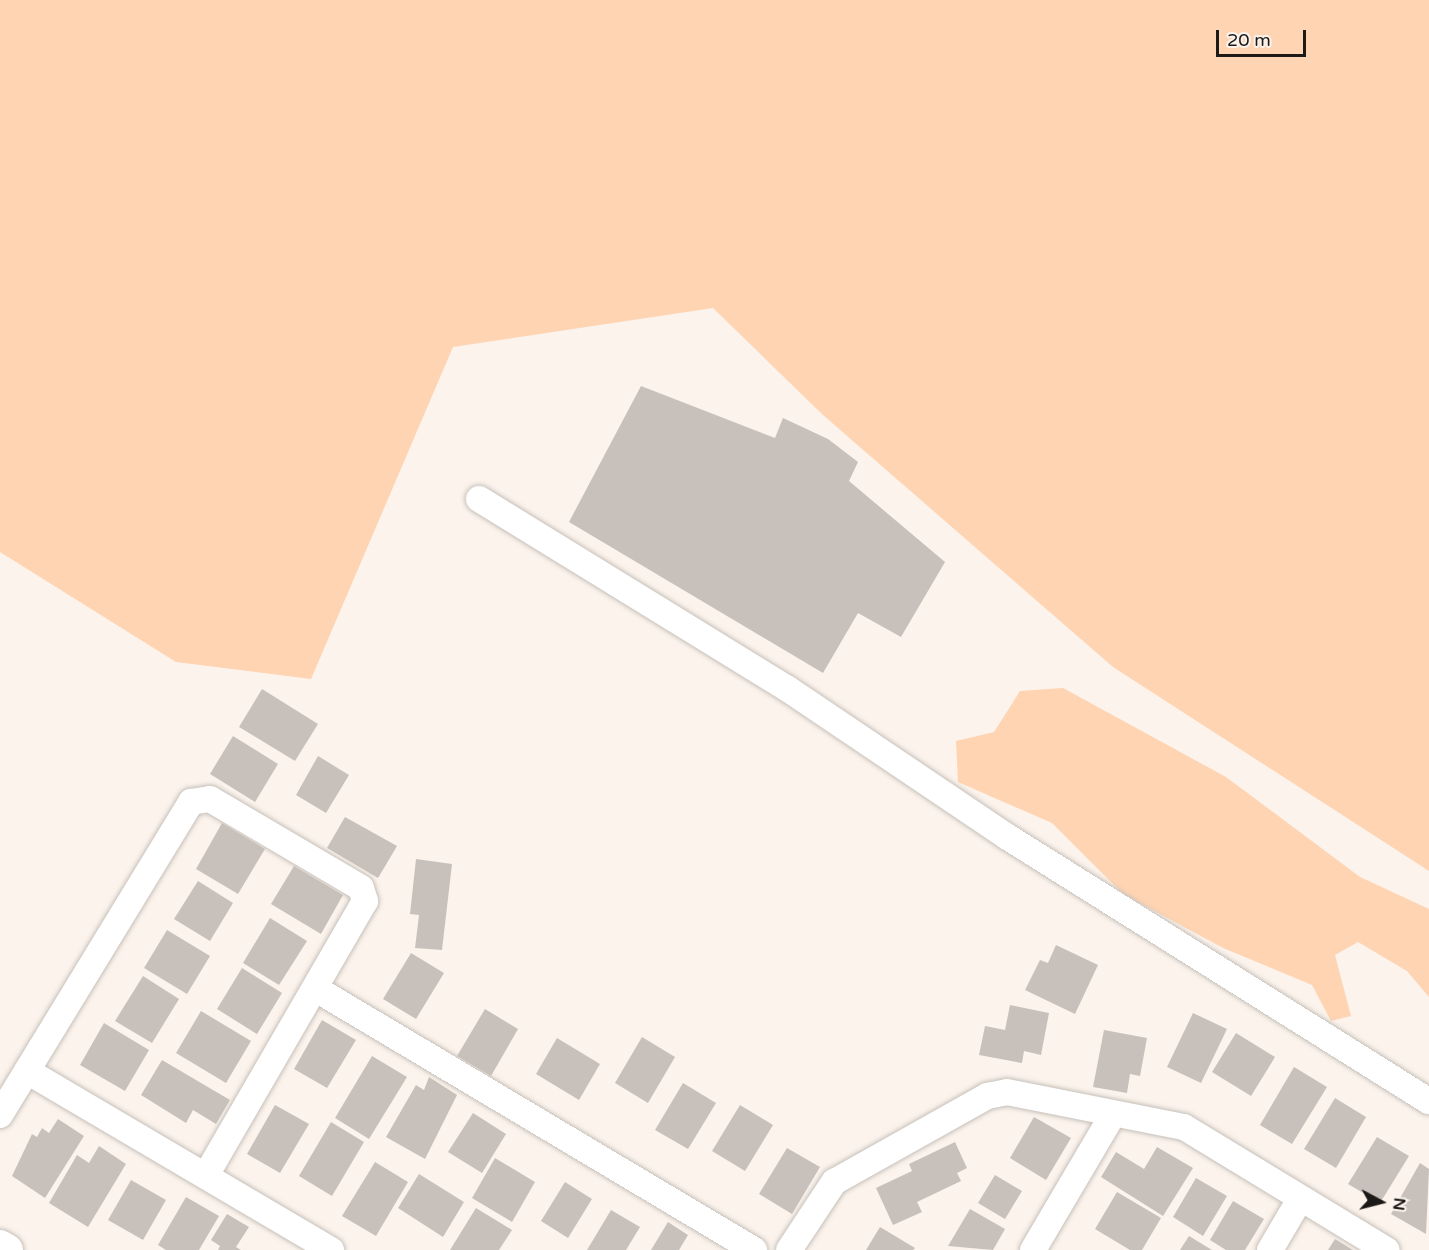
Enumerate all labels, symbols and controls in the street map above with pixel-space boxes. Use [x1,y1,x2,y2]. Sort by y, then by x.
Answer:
scale bar [1219,18,1309,56]
text: 20 m [1227,29,1271,51]
north arrow [1351,1172,1411,1232]
text: N [1388,1197,1410,1212]

